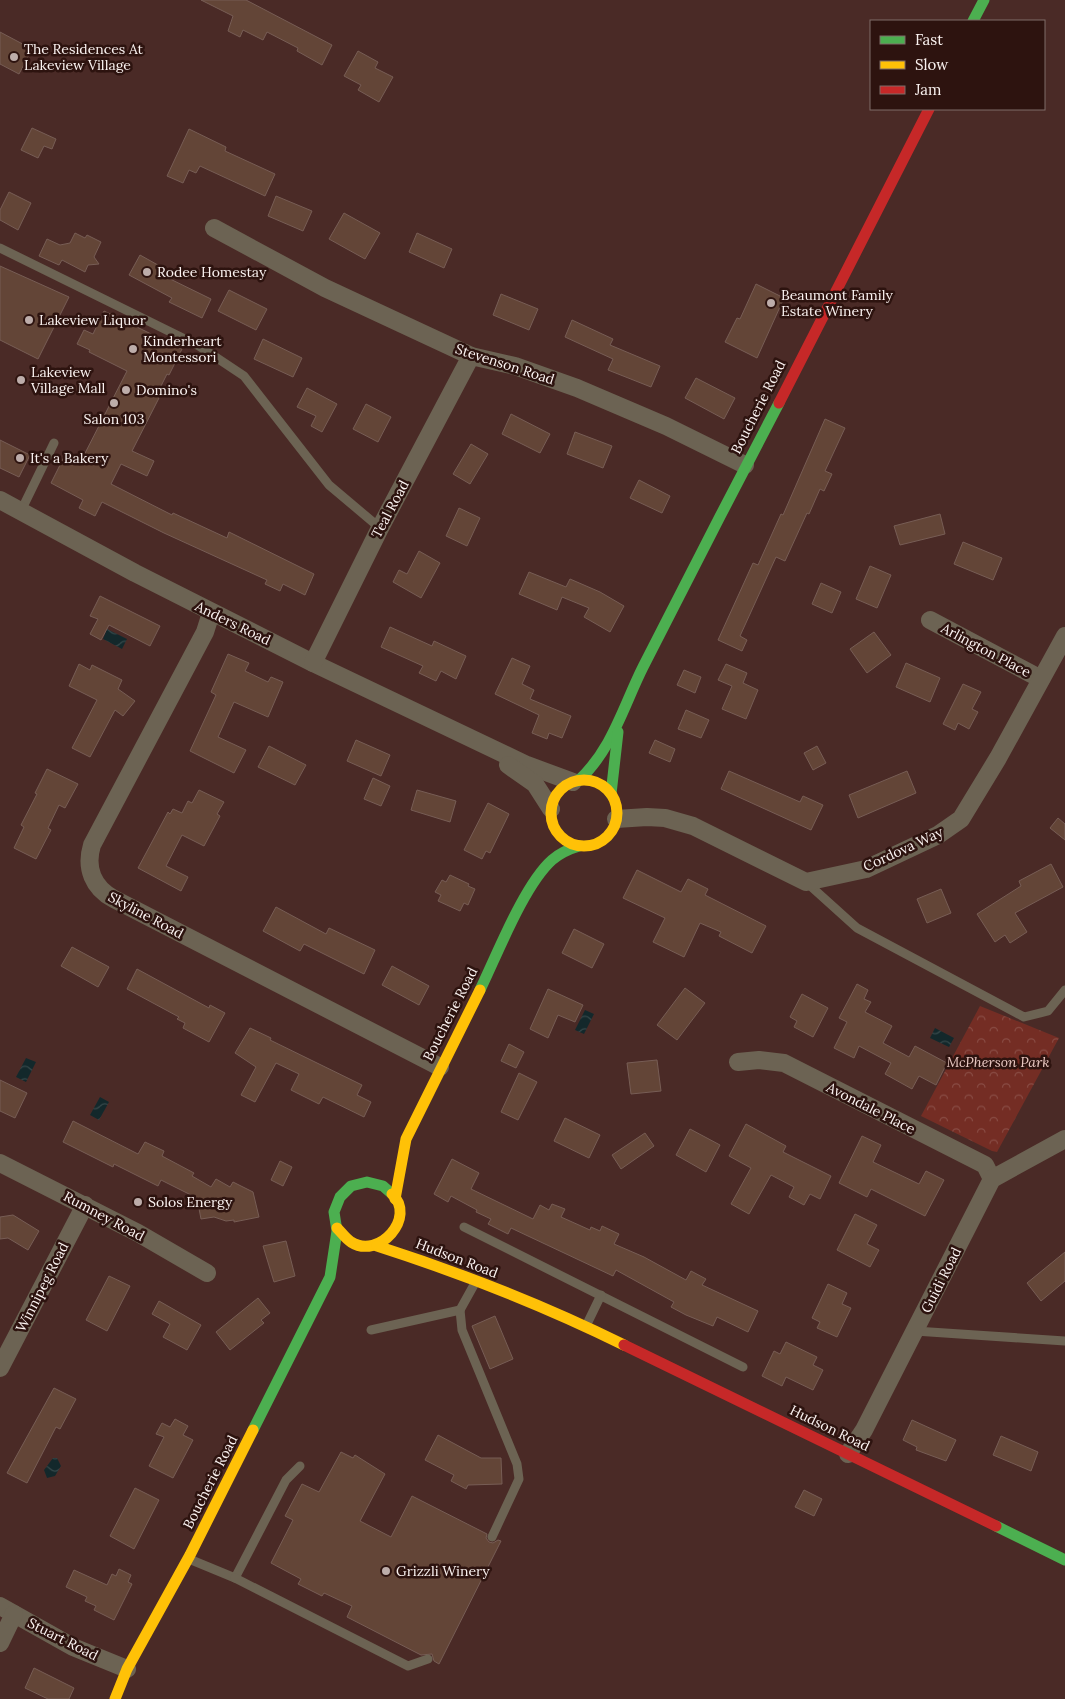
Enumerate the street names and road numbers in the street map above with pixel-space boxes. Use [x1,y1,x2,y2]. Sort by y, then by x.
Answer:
street label: Stevenson Road [453,339,557,389]
street label: Boucherie Road [727,357,789,457]
street label: Teal Road [367,477,413,541]
street label: Anders Road [191,597,274,649]
street label: Arlington Place [937,618,1034,681]
street label: Cordova Way [860,822,946,875]
street label: Skyline Road [105,888,187,942]
street label: Boucherie Road [419,964,481,1064]
street label: Avondale Place [823,1077,919,1138]
street label: Rumney Road [60,1187,148,1245]
street label: Hudson Road [413,1234,501,1282]
street label: Winnipeg Road [12,1239,72,1335]
street label: Guidi Road [917,1244,965,1316]
street label: Hudson Road [787,1401,873,1455]
street label: Boucherie Road [179,1432,241,1532]
street label: Stuart Road [25,1614,101,1664]

